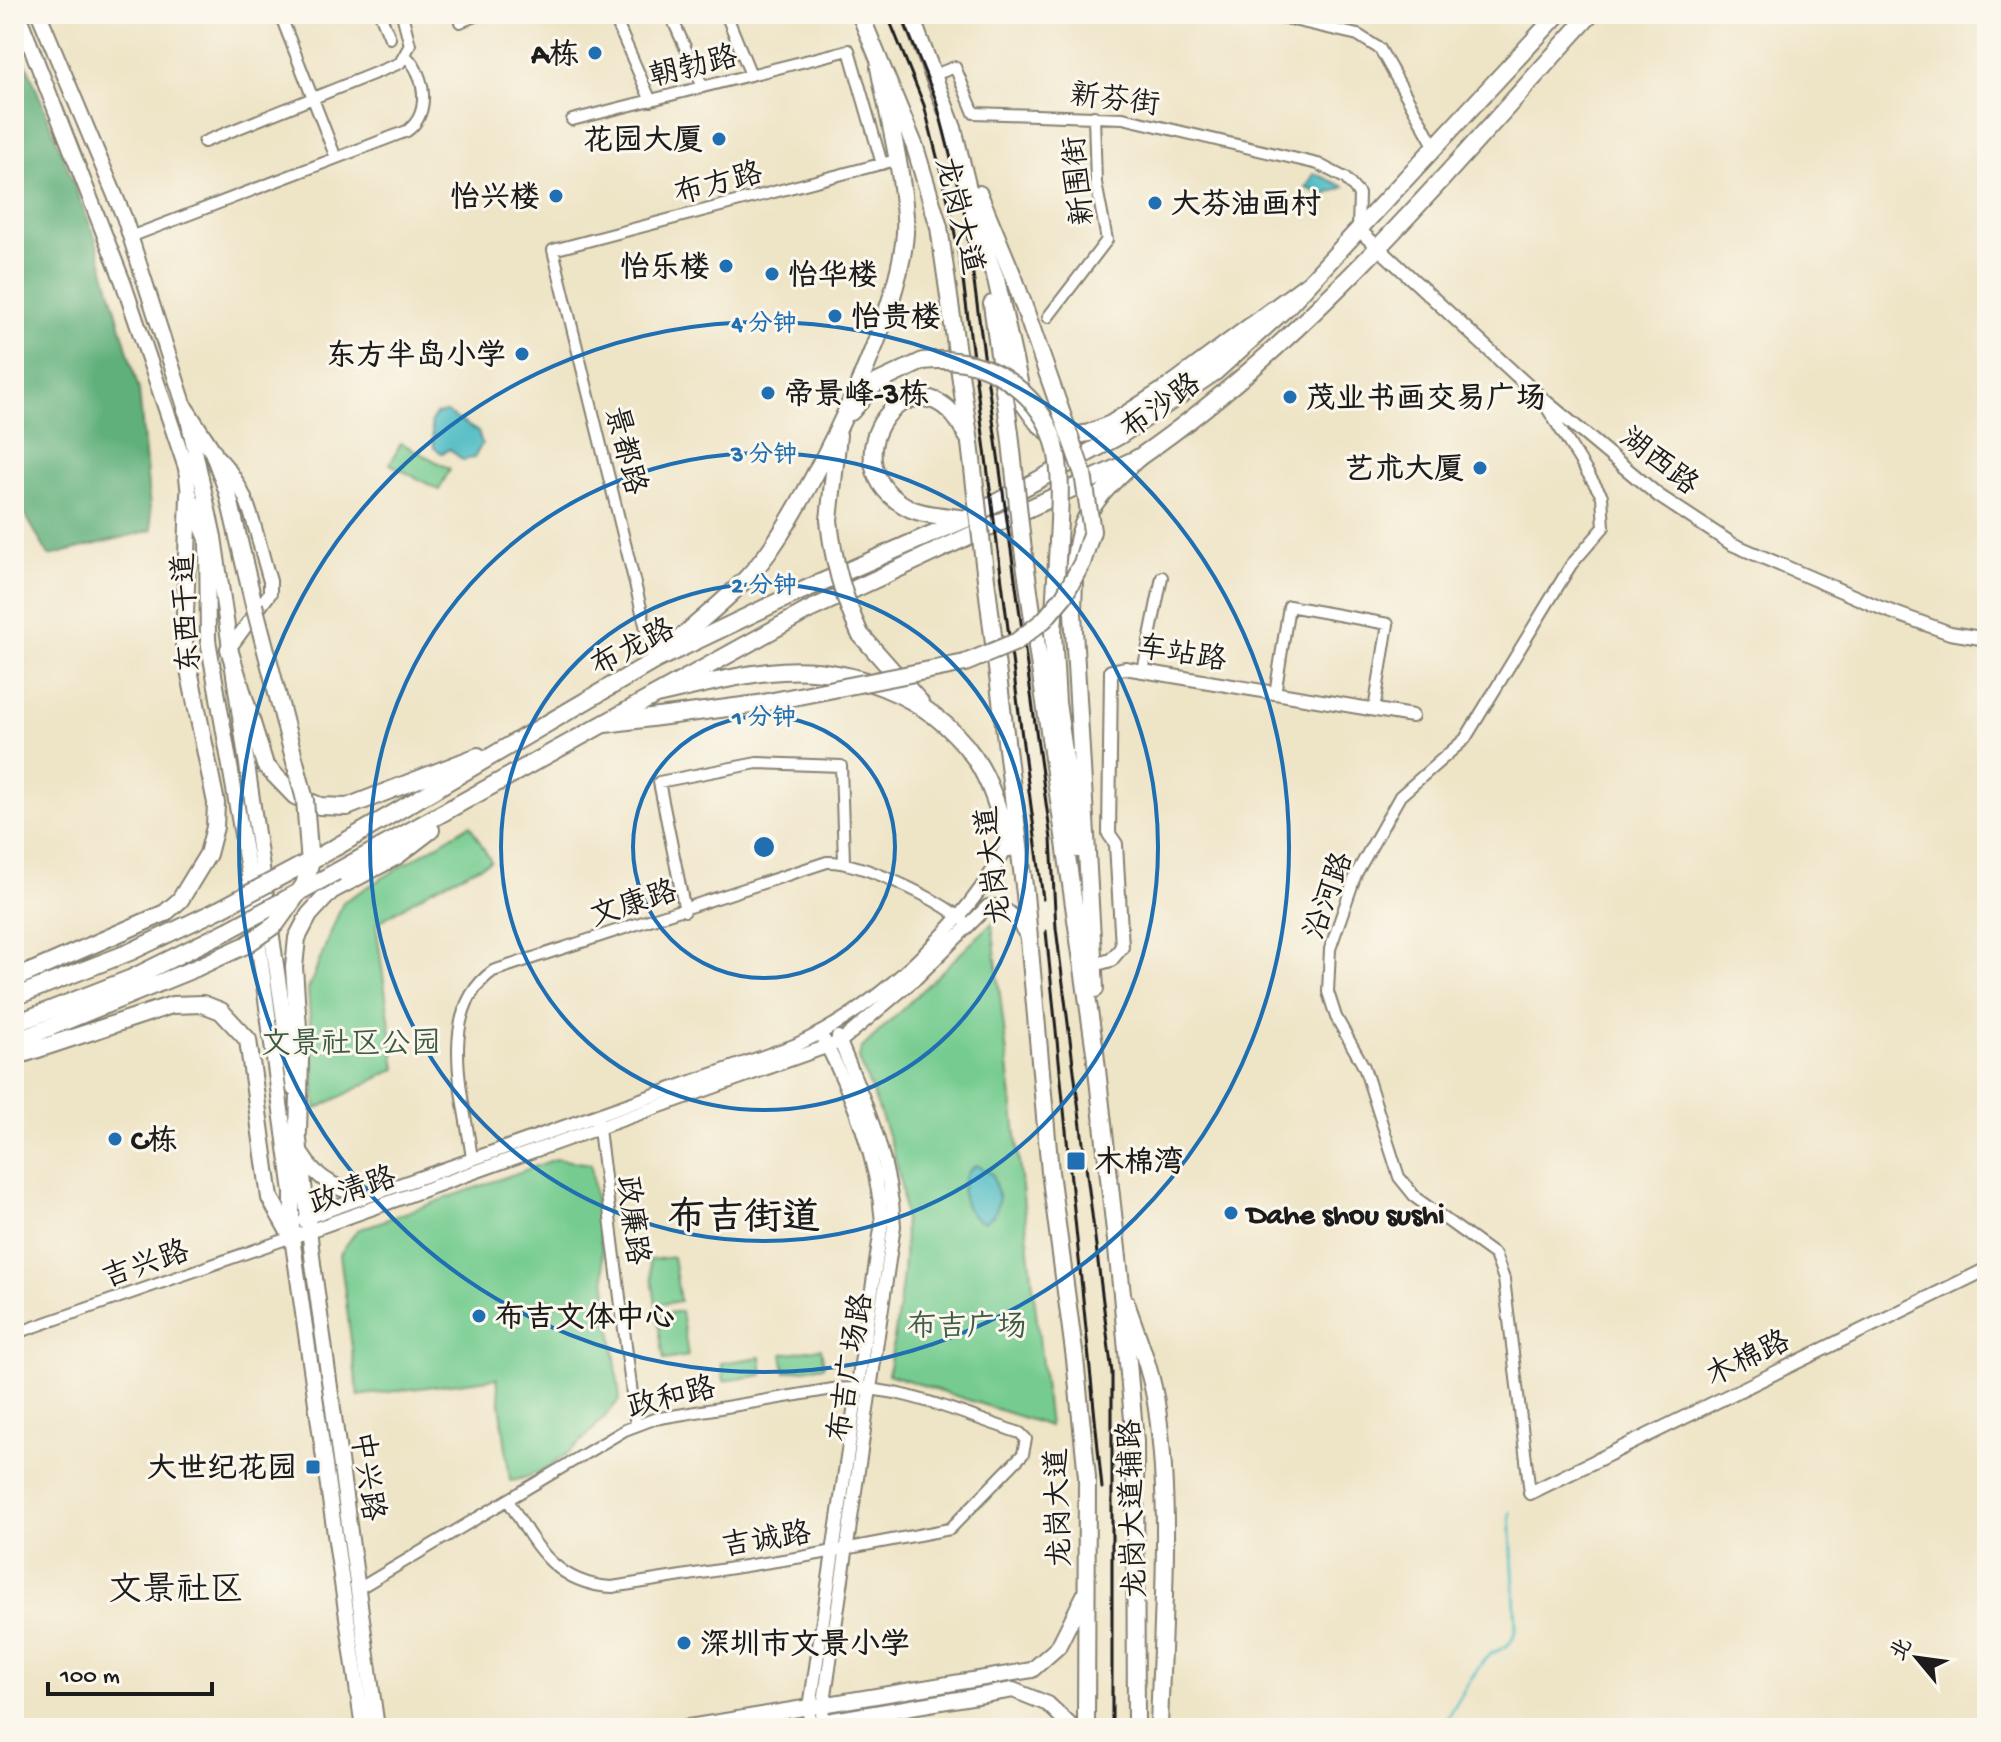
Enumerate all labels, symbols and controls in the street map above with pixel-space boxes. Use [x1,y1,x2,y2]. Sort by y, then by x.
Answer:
place label: A栋 [530,38,579,75]
street label: 朝勃路 [646,40,742,97]
marker: A栋 [586,44,604,62]
street label: 新芬街 [1068,78,1161,125]
place label: 花园大厦 [583,124,703,161]
marker: 花园大厦 [710,130,728,148]
street label: 新围街 [1058,134,1104,227]
street label: 龙岗大道 [925,153,990,279]
street label: 布方路 [671,156,767,215]
place label: 怡兴楼 [450,181,540,218]
marker: 怡兴楼 [547,187,565,205]
place label: 大芬油画村 [1171,188,1321,225]
marker: 大芬油画村 [1146,194,1164,212]
place label: 怡乐楼 [620,251,710,288]
marker: 怡乐楼 [717,257,735,275]
place label: 怡华楼 [788,259,878,296]
marker: 怡华楼 [763,265,781,283]
place label: 怡贵楼 [851,301,941,338]
marker: 怡贵楼 [826,307,844,325]
text: 4 分钟 [730,310,797,340]
place label: 东方半岛小学 [326,338,506,376]
marker: 东方半岛小学 [513,345,531,363]
street label: 布沙路 [1115,366,1209,449]
place label: 帝景峰-3栋 [784,378,929,415]
place label: 茂业书画交易广场 [1306,382,1546,419]
marker: 帝景峰-3栋 [759,384,777,402]
marker: 茂业书画交易广场 [1281,388,1299,406]
street label: 景都路 [595,403,652,499]
street label: 湖西路 [1611,420,1705,505]
text: 3 分钟 [730,441,797,471]
place label: 艺术大厦 [1344,453,1464,490]
marker: 艺术大厦 [1471,459,1489,477]
street label: 东西干道 [167,552,210,674]
text: 2 分钟 [731,572,797,602]
street label: 布龙路 [585,612,682,687]
street label: 车站路 [1134,630,1229,681]
text: 1 分钟 [731,704,796,734]
street label: 龙岗大道 [970,804,1021,927]
centre of rings [750,833,778,861]
street label: 沿河路 [1298,848,1363,945]
street label: 文康路 [586,874,683,937]
park label: 文景社区公园 [261,1028,441,1064]
place label: C栋 [131,1124,177,1161]
marker: C栋 [106,1130,124,1148]
place label: 木棉湾 [1094,1146,1184,1183]
marker: 木棉湾 [1065,1150,1087,1172]
street label: 政清路 [305,1160,402,1224]
street label: 政廉路 [607,1174,654,1267]
district label: 布吉街道 [668,1196,820,1243]
place label: Dahe shou sushi [1244,1200,1445,1235]
marker: Dahe shou sushi [1222,1204,1240,1222]
street label: 吉兴路 [98,1234,195,1298]
street label: 布吉广场路 [822,1291,882,1445]
place label: 布吉文体中心 [495,1300,675,1338]
marker: 布吉文体中心 [470,1307,488,1325]
park label: 布吉广场 [907,1310,1027,1347]
street label: 木棉路 [1700,1324,1797,1397]
street label: 政和路 [624,1371,720,1428]
street label: 龙岗大道辅路 [1113,1418,1156,1599]
street label: 中兴路 [341,1429,391,1524]
street label: 龙岗大道 [1040,1447,1081,1568]
place label: 大世纪花园 [147,1452,297,1489]
marker: 大世纪花园 [304,1458,322,1476]
street label: 吉诚路 [719,1516,814,1567]
district label: 文景社区 [108,1572,244,1613]
north arrow [1877,1618,1957,1698]
place label: 深圳市文景小学 [700,1628,910,1665]
marker: 深圳市文景小学 [675,1634,693,1652]
text: 北 [1886,1634,1920,1666]
scale bar [48,1646,212,1696]
text: 100 m [59,1663,120,1692]

